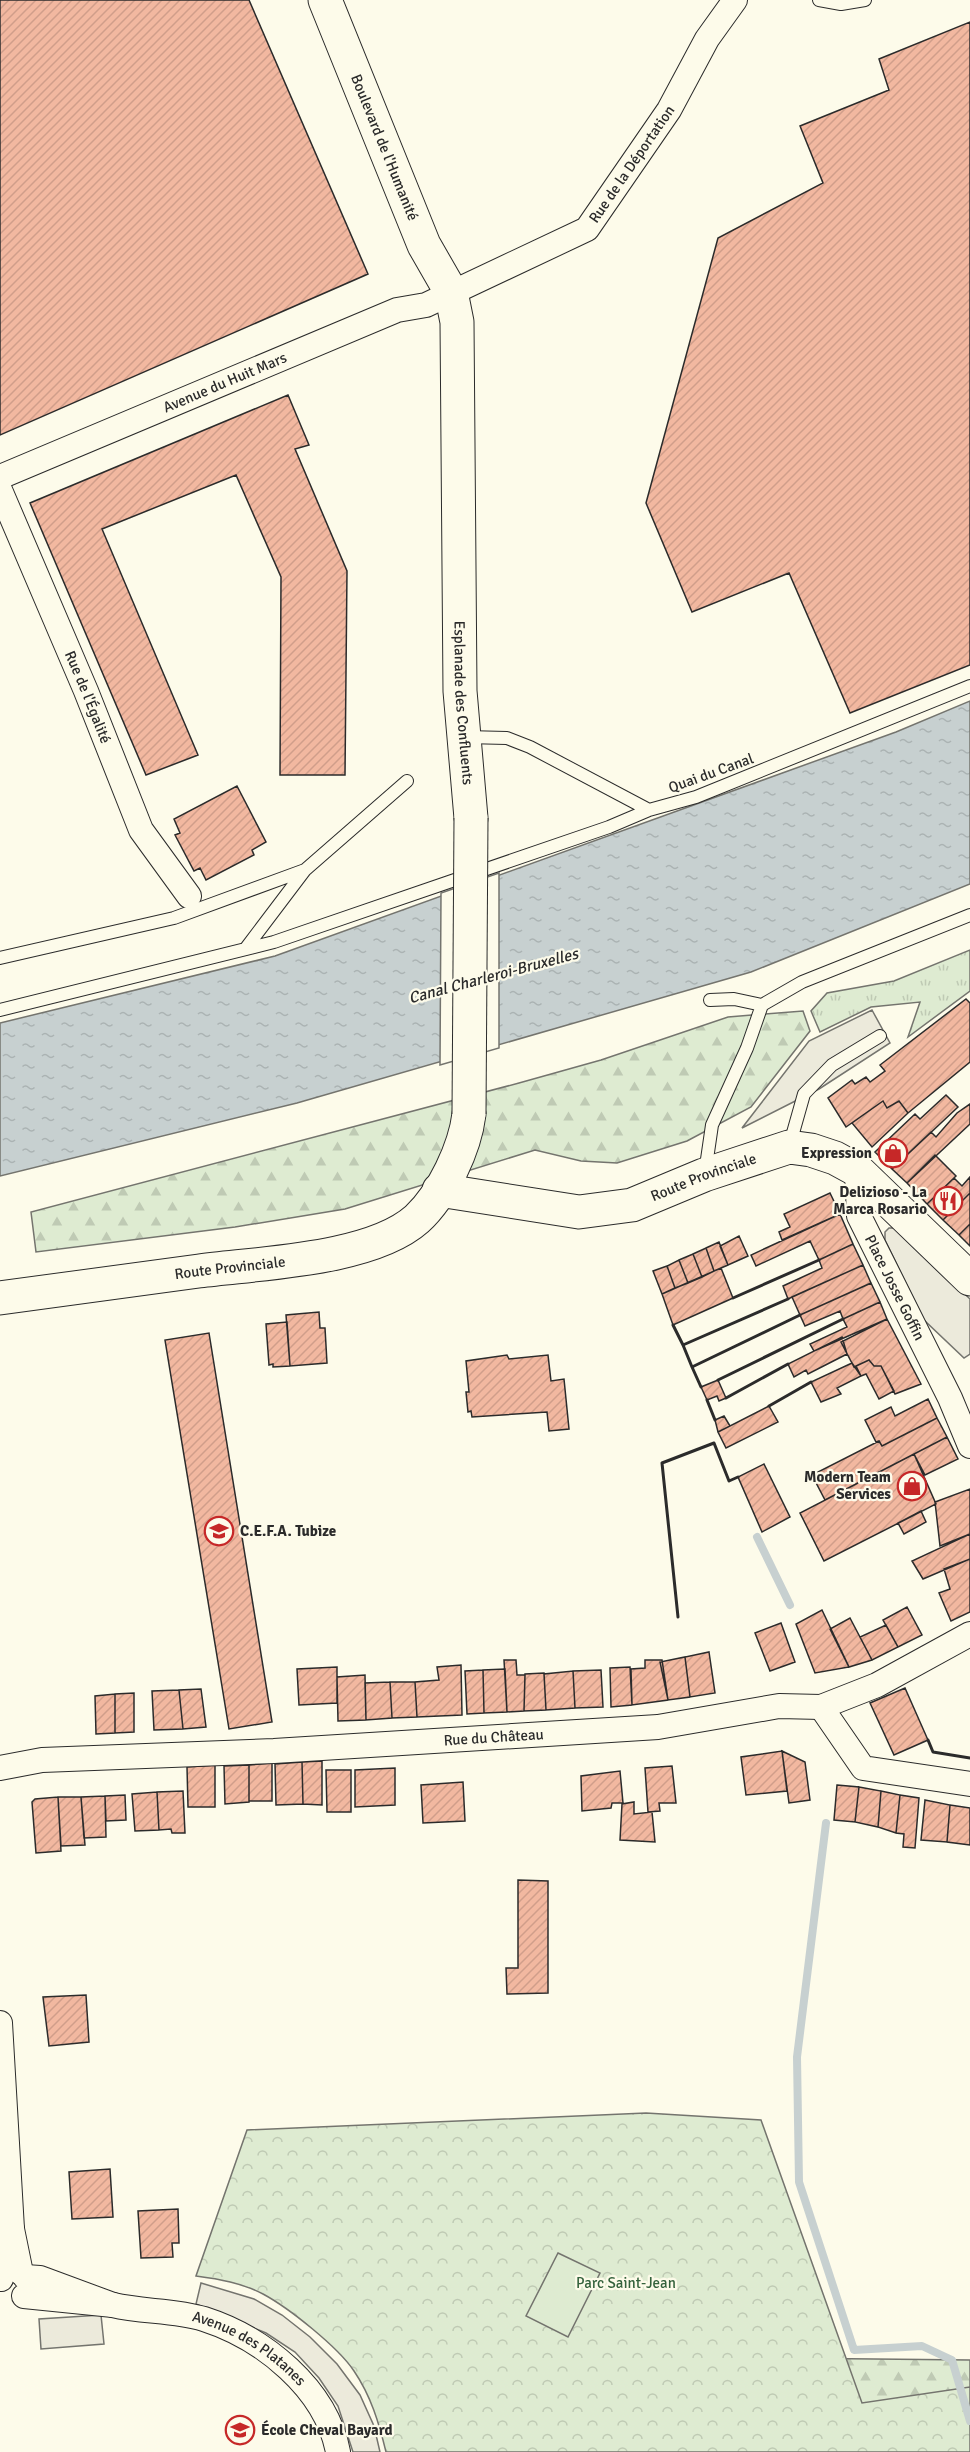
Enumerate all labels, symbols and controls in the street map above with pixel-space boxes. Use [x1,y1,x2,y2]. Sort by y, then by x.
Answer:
street label: Boulevard de l'Humanité [347,72,422,223]
street label: Rue de la Déportation [585,102,679,226]
street label: Avenue du Huit Mars [160,348,290,416]
street label: Esplanade des Confluents [450,621,477,786]
street label: Rue de l'Égalité [61,648,115,746]
street label: Quai du Canal [666,749,756,797]
water label: Canal Charleroi-Bruxelles [406,943,582,1008]
shop icon: Expression [877,1137,909,1169]
place label: Expression [801,1144,872,1162]
street label: Route Provinciale [648,1149,759,1205]
place label: Delizioso - La Marca Rosario [833,1183,927,1218]
restaurant icon: Delizioso - La Marca Rosario [932,1185,964,1217]
street label: Place Josse Goffin [861,1232,929,1343]
street label: Route Provinciale [173,1253,287,1283]
place label: Modern Team Services [804,1468,891,1503]
shop icon: Modern Team Services [896,1470,928,1502]
school or university icon: C.E.F.A. Tubize [203,1515,235,1547]
place label: C.E.F.A. Tubize [240,1522,336,1540]
street label: Rue du Château [443,1725,544,1749]
park label: Parc Saint-Jean [576,2274,676,2292]
street label: Avenue des Platanes [190,2307,310,2390]
school or university icon: École Cheval Bayard [224,2414,256,2446]
place label: École Cheval Bayard [261,2420,393,2439]

